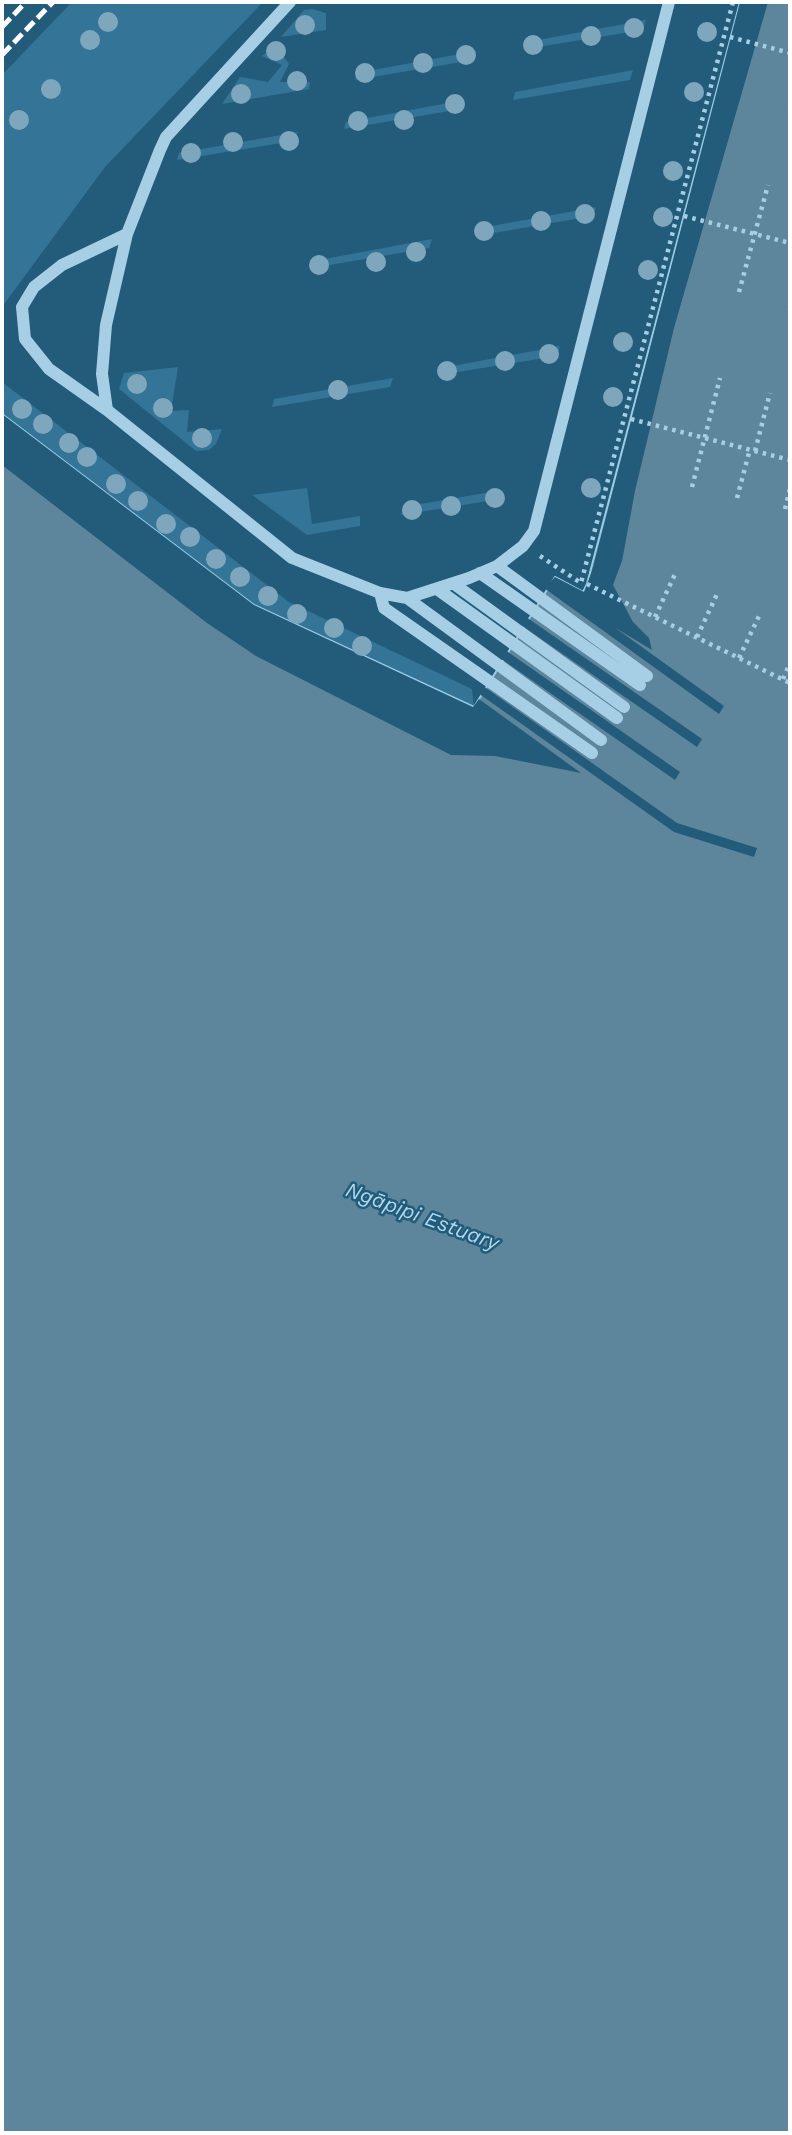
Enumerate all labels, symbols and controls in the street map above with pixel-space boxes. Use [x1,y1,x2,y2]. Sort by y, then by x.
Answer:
water label: Ngāpipi Estuary [342,1178,502,1256]

